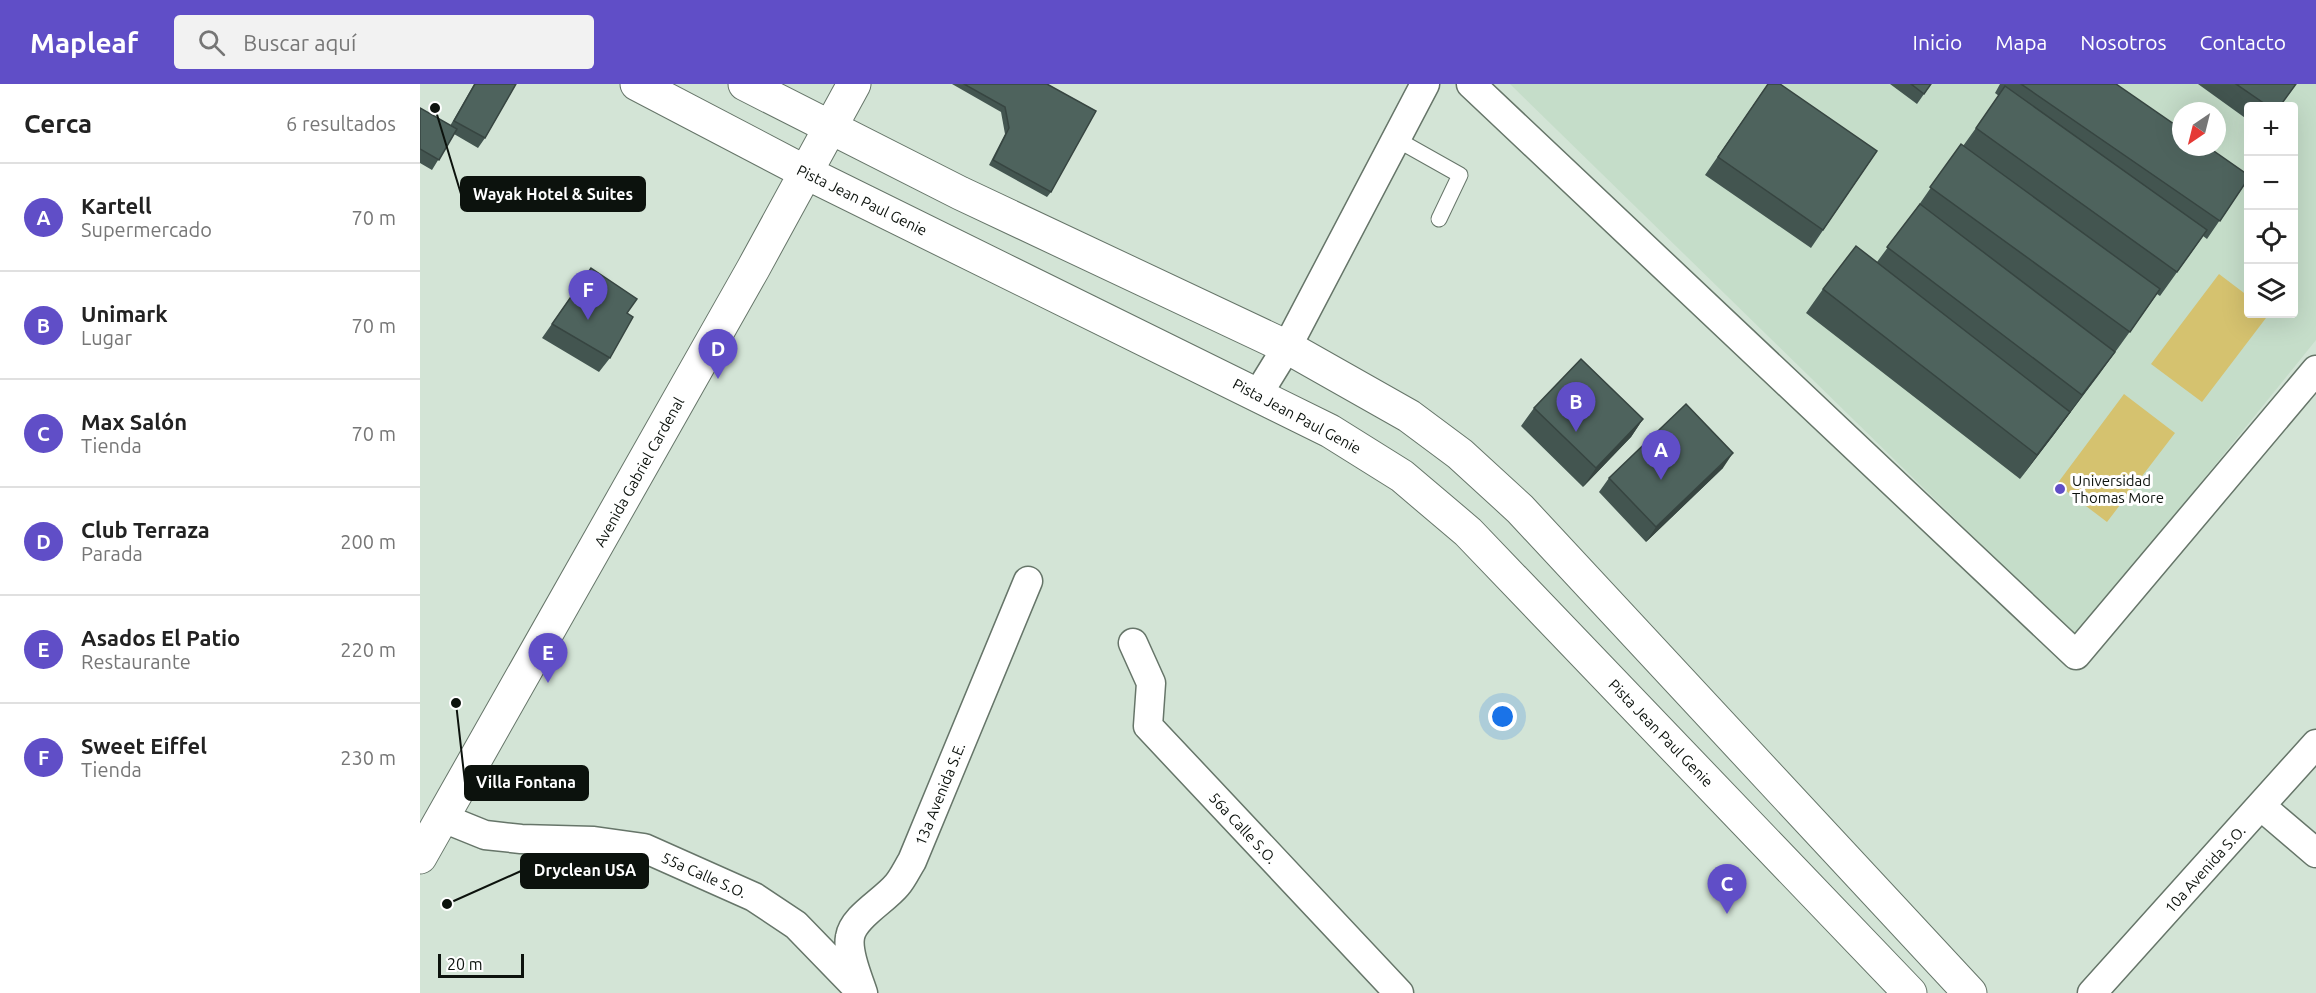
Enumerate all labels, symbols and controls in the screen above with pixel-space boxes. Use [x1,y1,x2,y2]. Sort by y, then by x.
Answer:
search box [174,15,594,69]
icon: search [195,26,228,59]
text: Mapleaf [30,27,138,58]
text: Buscar aquí [243,30,356,55]
text: Inicio [1913,30,1962,54]
text: Mapa [1995,30,2047,54]
text: Nosotros [2080,30,2167,54]
text: Contacto [2200,30,2286,54]
north arrow [2172,102,2226,156]
map controls [2244,102,2298,318]
button: + [2244,102,2298,156]
text: Cerca [24,109,92,138]
text: 6 resultados [286,112,396,135]
button: − [2244,156,2298,210]
street label: Pista Jean Paul Genie [794,161,930,239]
callout: Wayak Hotel & Suites [461,177,645,211]
text: Wayak Hotel & Suites [473,185,633,203]
text: Kartell [81,193,152,218]
text: A [36,206,51,229]
text: 70 m [352,206,396,229]
button: locate [2244,210,2298,264]
text: Supermercado [81,218,212,241]
button: layers [2244,264,2298,318]
pin: F [568,270,608,320]
text: Unimark [81,301,168,326]
text: B [37,314,50,337]
text: 70 m [352,314,396,337]
text: Lugar [81,326,132,349]
pin: D [698,330,738,379]
street label: Pista Jean Paul Genie [1230,375,1364,457]
pin: B [1556,382,1596,432]
street label: Avenida Gabriel Cardenal [591,394,687,550]
text: Max Salón [81,409,187,434]
text: C [37,422,50,445]
text: 70 m [352,422,396,445]
pin: A [1642,430,1680,480]
text: Tienda [81,434,142,457]
place label: Universidad Thomas More [2072,472,2164,506]
marker: Universidad Thomas More [2053,482,2067,496]
text: Club Terraza [81,517,210,542]
text: D [36,530,51,553]
text: 200 m [340,530,396,553]
text: Parada [81,542,143,565]
text: Asados El Patio [81,625,240,650]
pin: E [528,634,568,683]
text: E [38,638,49,661]
text: 220 m [340,638,396,661]
text: Restaurante [81,650,191,673]
street label: Pista Jean Paul Genie [1605,676,1717,790]
your location [1488,702,1517,731]
text: Sweet Eiffel [81,733,207,758]
street label: 13a Avenida S.E. [912,740,968,848]
text: F [38,746,49,769]
text: 230 m [340,746,396,769]
text: Tienda [81,758,142,781]
callout: Villa Fontana [465,766,588,800]
text: Villa Fontana [476,773,576,791]
street label: 56a Calle S.O. [1206,789,1280,867]
street label: 10a Avenida S.O. [2161,822,2249,916]
street label: 55a Calle S.O. [659,849,749,901]
callout: Dryclean USA [521,854,648,888]
text: Dryclean USA [534,861,637,879]
pin: C [1708,864,1746,914]
scale bar [438,951,524,978]
text: 20 m [447,955,483,973]

